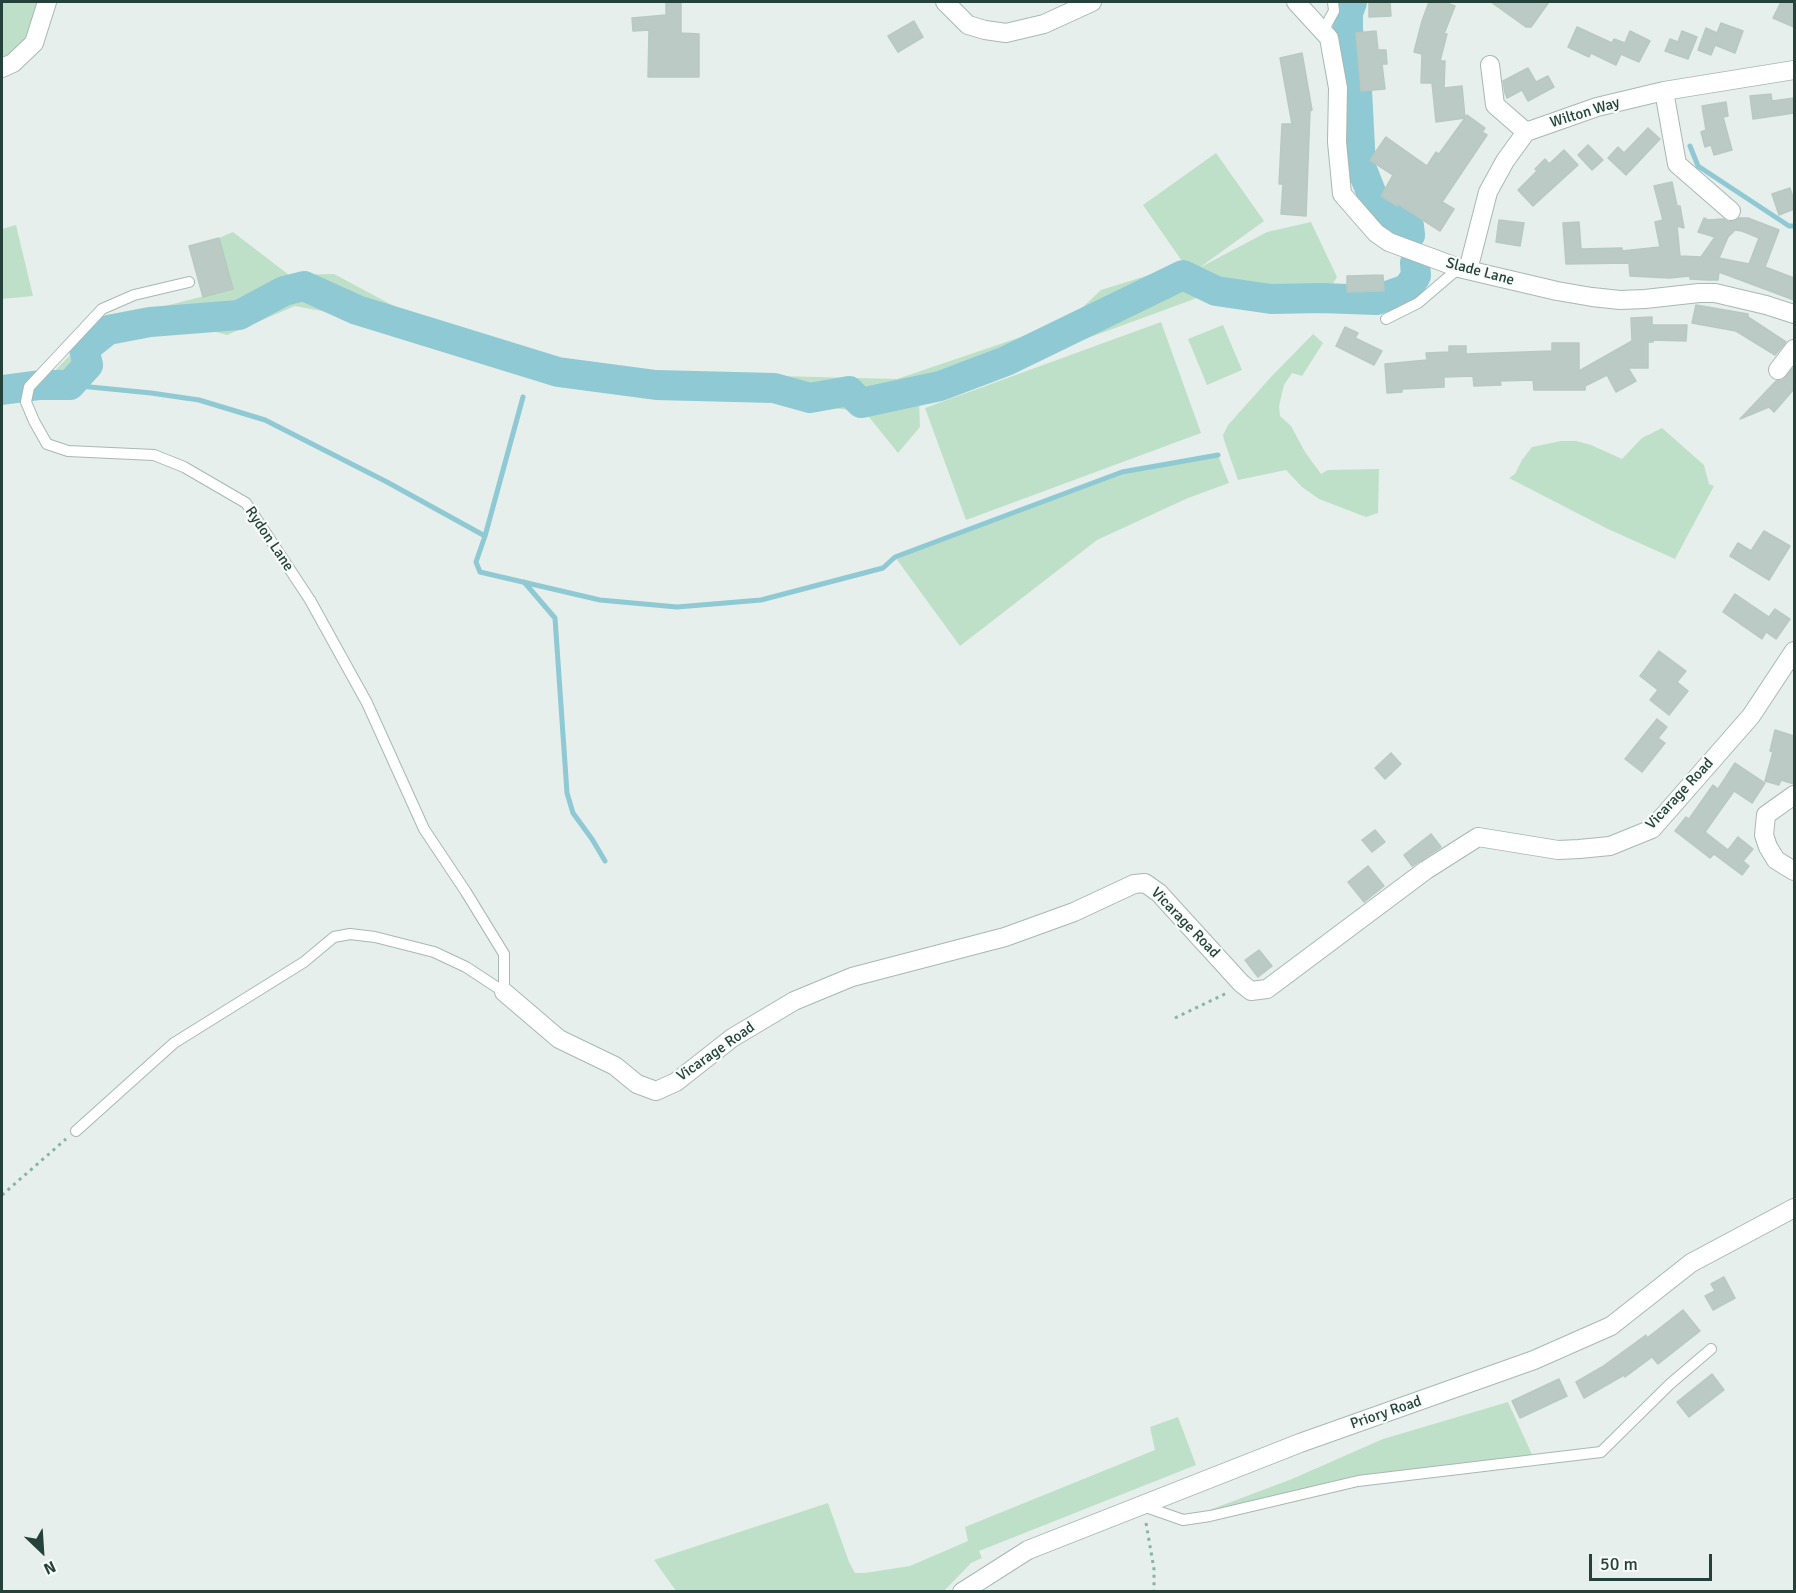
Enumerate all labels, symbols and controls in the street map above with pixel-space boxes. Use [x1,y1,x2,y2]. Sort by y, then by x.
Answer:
street label: Wilton Way [1548,94,1622,132]
street label: Slade Lane [1444,254,1516,290]
street label: Rydon Lane [241,503,297,575]
street label: Vicarage Road [1642,755,1718,833]
street label: Vicarage Road [1147,884,1223,962]
street label: Vicarage Road [674,1018,758,1086]
street label: Priory Road [1348,1392,1424,1434]
north arrow [12,1521,72,1581]
scale bar [1592,1542,1715,1580]
text: 50 m [1600,1553,1638,1575]
text: N [40,1556,59,1579]

